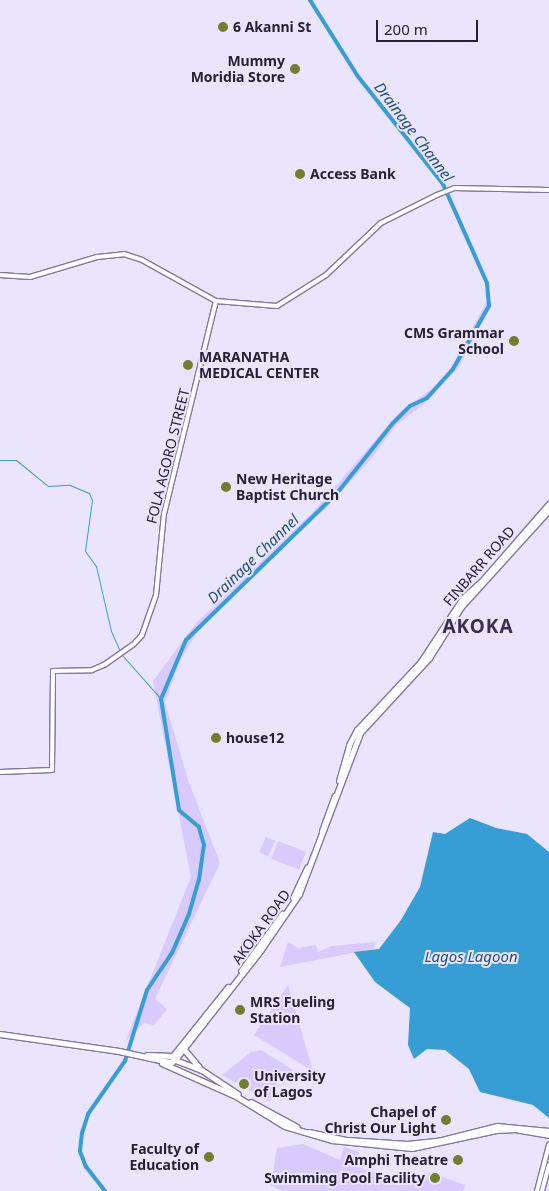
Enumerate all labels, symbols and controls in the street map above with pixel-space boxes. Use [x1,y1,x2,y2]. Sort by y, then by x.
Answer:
scale bar [379,10,482,42]
place label: 6 Akanni St [233,19,311,35]
text: 200 m [384,19,428,39]
marker: 6 Akanni St [217,21,229,33]
place label: Mummy Moridia Store [191,53,285,85]
marker: Mummy Moridia Store [289,63,301,75]
water label: Drainage Channel [371,79,457,185]
place label: Access Bank [310,166,396,182]
marker: Access Bank [294,168,306,180]
place label: CMS Grammar School [404,325,504,358]
marker: CMS Grammar School [508,335,520,347]
place label: MARANATHA MEDICAL CENTER [199,349,319,382]
marker: MARANATHA MEDICAL CENTER [181,358,195,372]
street label: FOLA AGORO STREET [143,387,193,525]
place label: New Heritage Baptist Church [236,471,339,504]
marker: New Heritage Baptist Church [220,481,232,493]
water label: Drainage Channel [204,511,302,607]
street label: FINBARR ROAD [440,523,518,609]
district label: AKOKA [442,616,514,638]
place label: house12 [226,730,284,746]
marker: house12 [210,732,222,744]
street label: AKOKA ROAD [228,886,294,968]
water label: Lagos Lagoon [424,948,518,966]
place label: MRS Fueling Station [250,994,335,1026]
marker: MRS Fueling Station [234,1004,246,1016]
place label: University of Lagos [254,1068,326,1100]
marker: University of Lagos [238,1078,250,1090]
place label: Chapel of Christ Our Light [325,1104,436,1136]
marker: Chapel of Christ Our Light [440,1114,452,1126]
place label: Faculty of Education [129,1141,199,1174]
marker: Faculty of Education [203,1151,215,1163]
place label: Amphi Theatre [345,1152,448,1168]
marker: Amphi Theatre [452,1154,464,1166]
place label: Swimming Pool Facility [264,1170,425,1186]
marker: Swimming Pool Facility [429,1172,441,1184]

